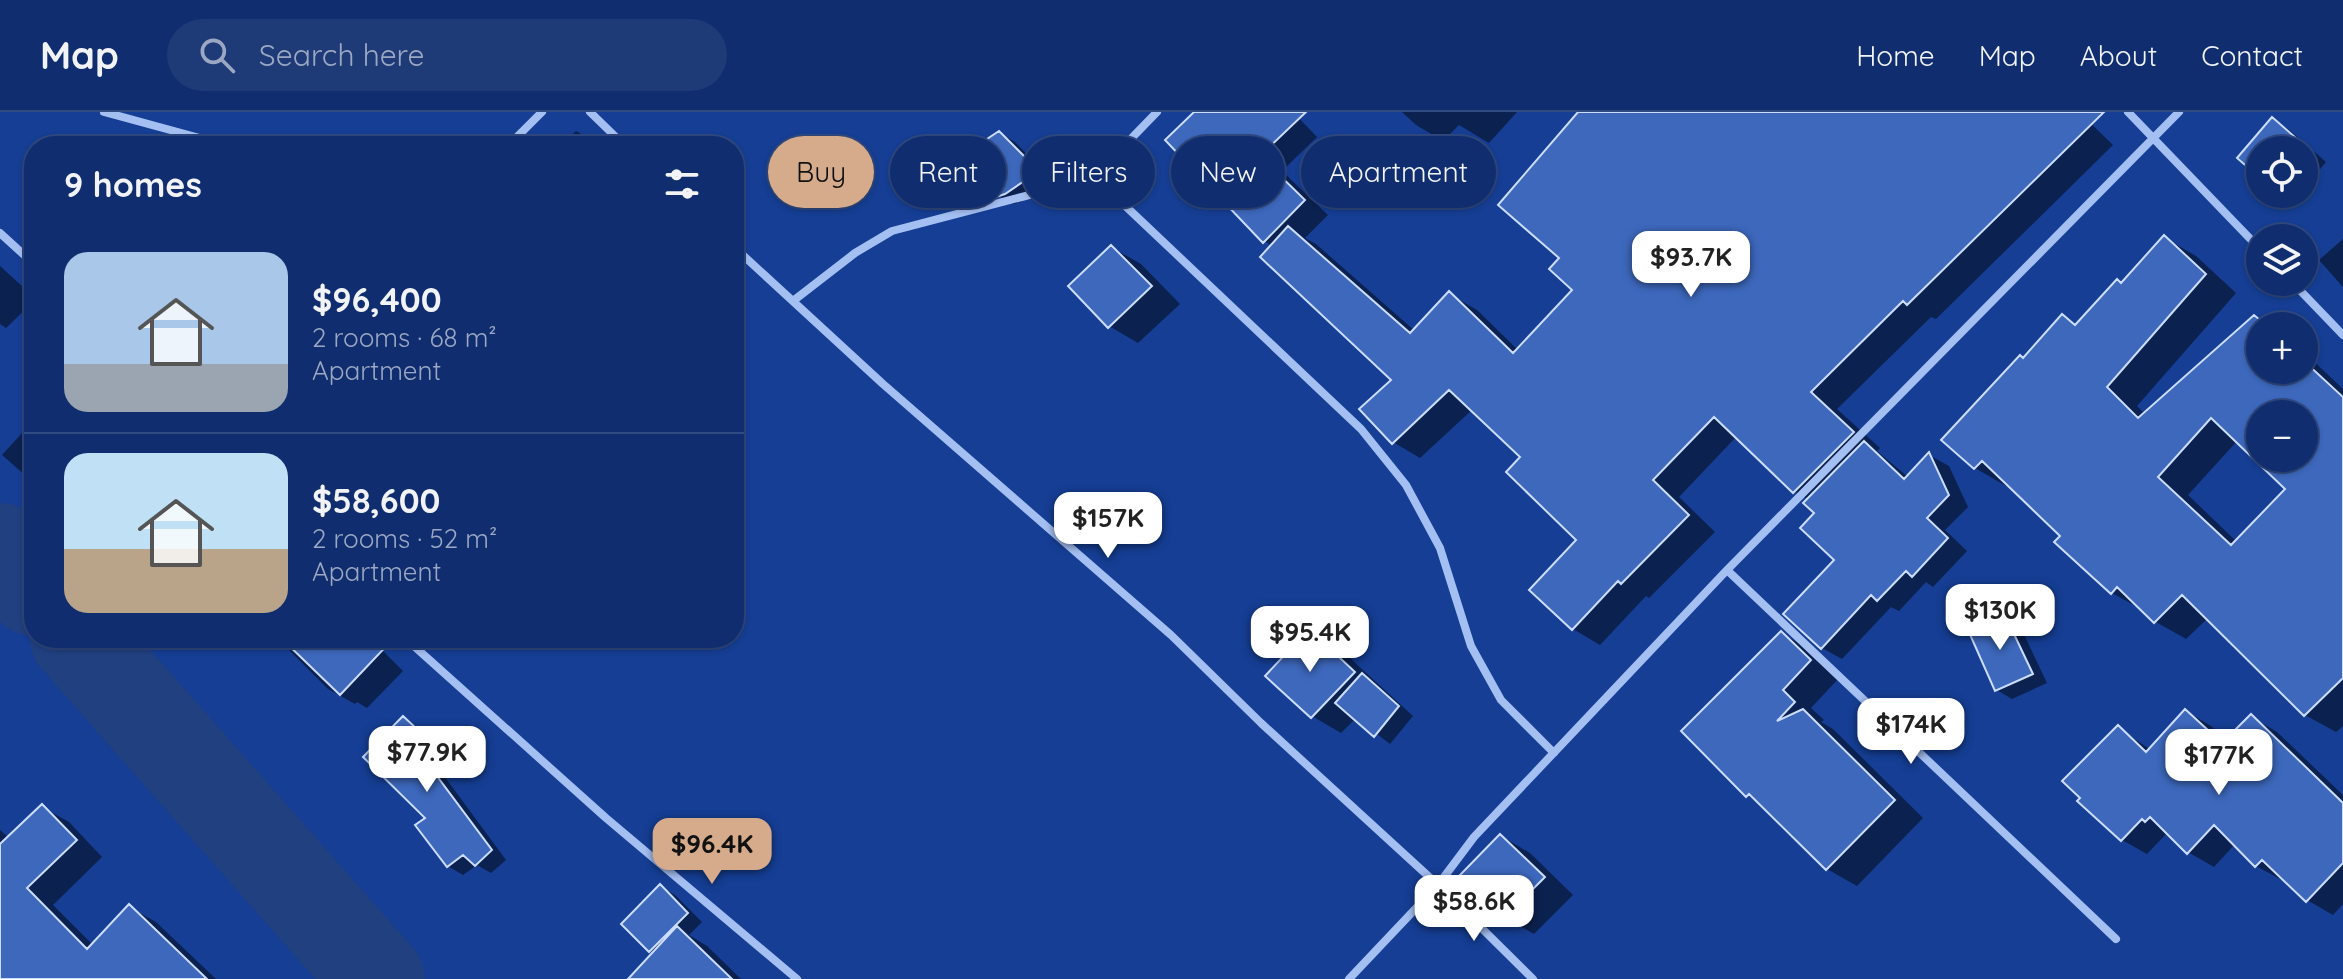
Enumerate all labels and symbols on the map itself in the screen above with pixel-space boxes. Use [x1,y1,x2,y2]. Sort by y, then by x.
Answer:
pin: $93.7K [1626,231,1756,299]
pin: $157K [1052,492,1164,560]
pin: $130K [1944,584,2056,652]
pin: $95.4K [1245,606,1375,674]
pin: $174K [1855,698,1967,766]
pin: $77.9K [362,726,492,794]
pin: $177K [2163,729,2275,797]
pin: $96.4K [647,818,777,886]
pin: $58.6K [1409,875,1539,943]

